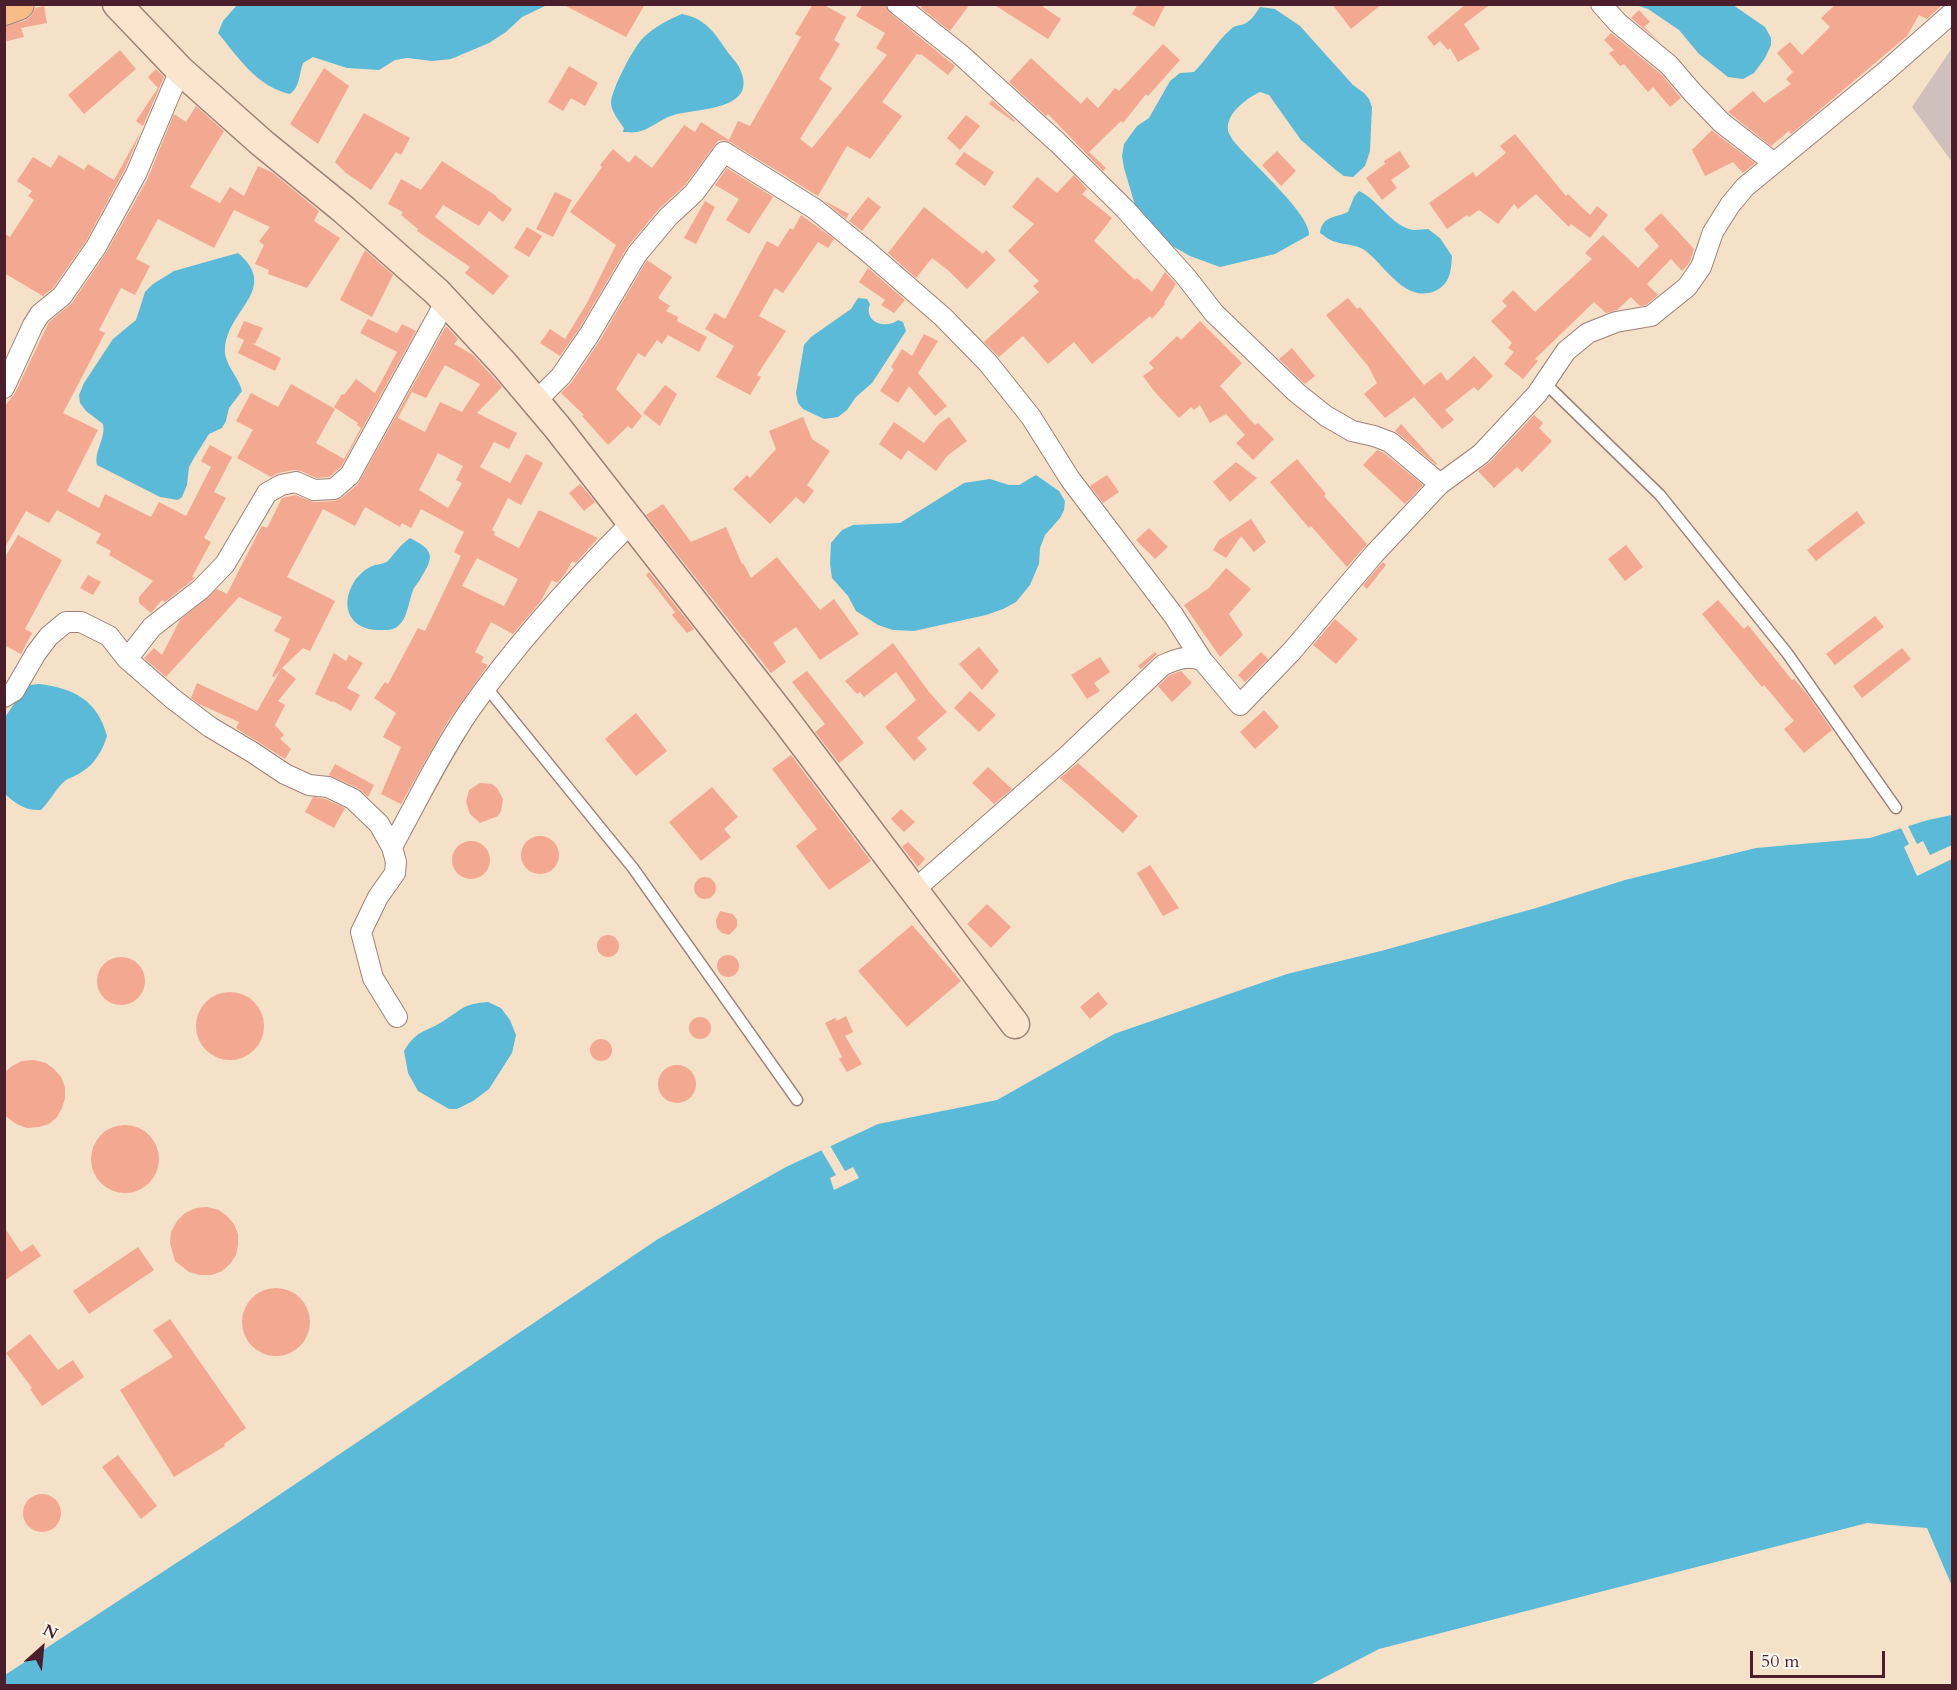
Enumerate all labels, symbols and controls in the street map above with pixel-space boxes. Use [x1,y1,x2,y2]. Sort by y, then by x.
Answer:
north arrow [12,1618,72,1678]
text: N [39,1619,61,1645]
scale bar [1753,1639,1888,1677]
text: 50 m [1761,1649,1800,1674]

